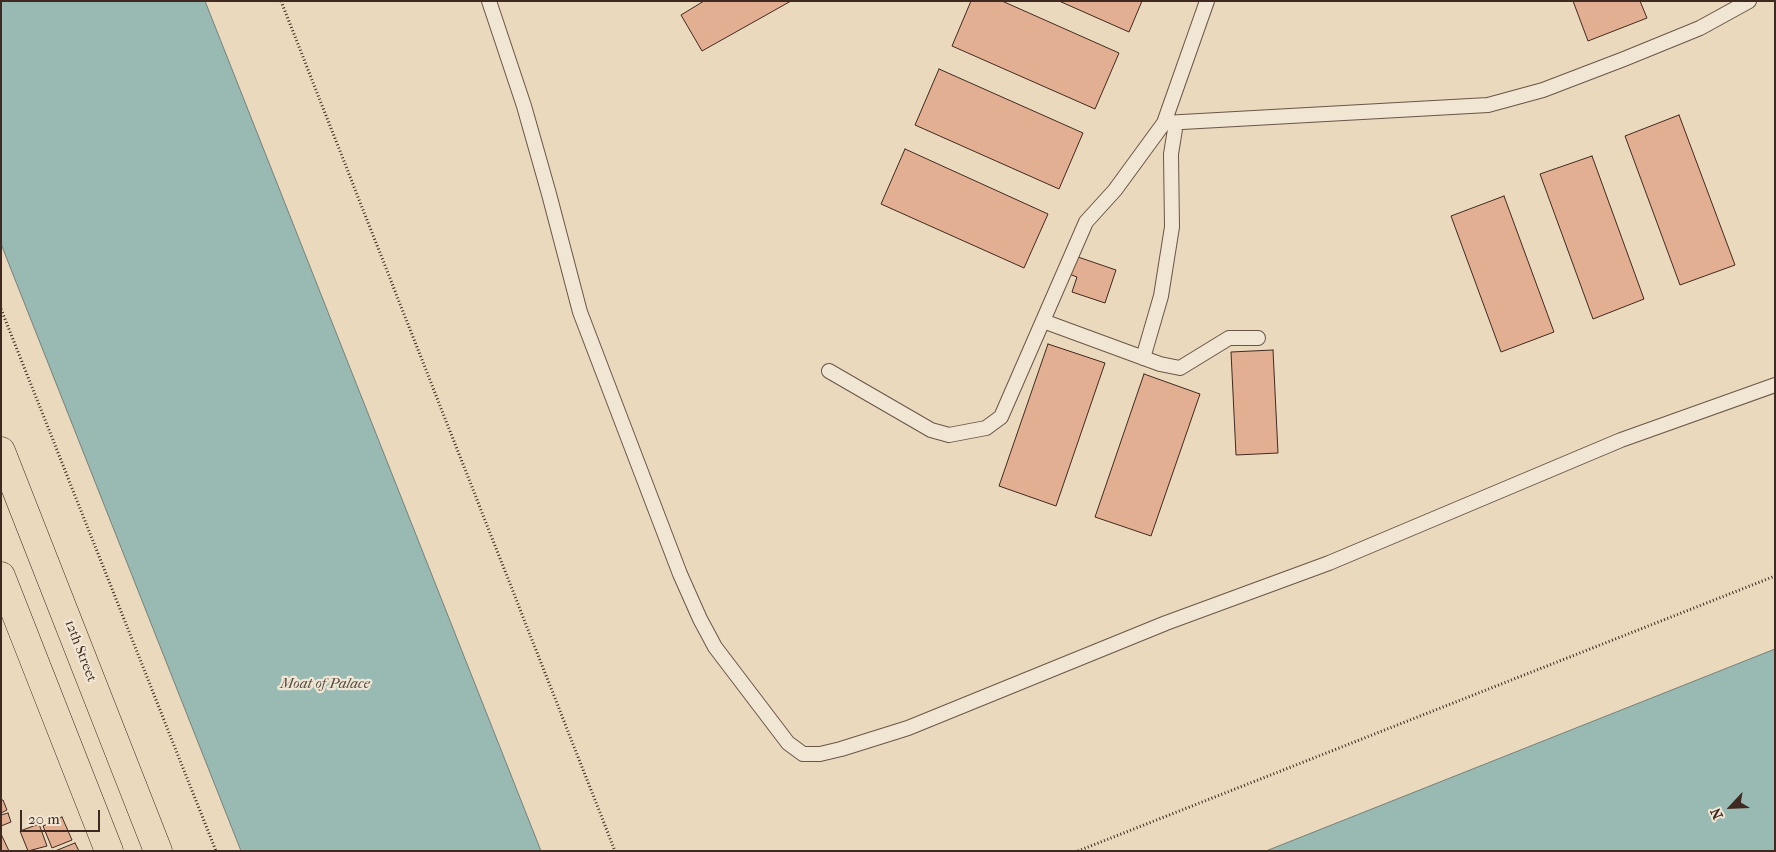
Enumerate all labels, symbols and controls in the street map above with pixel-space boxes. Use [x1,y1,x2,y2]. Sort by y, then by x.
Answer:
street label: 12th Street [61,618,99,684]
water label: Moat of Palace [280,675,370,693]
north arrow [1706,782,1756,832]
scale bar [22,800,102,832]
text: N [1707,805,1727,822]
text: 20 m [28,810,60,828]

